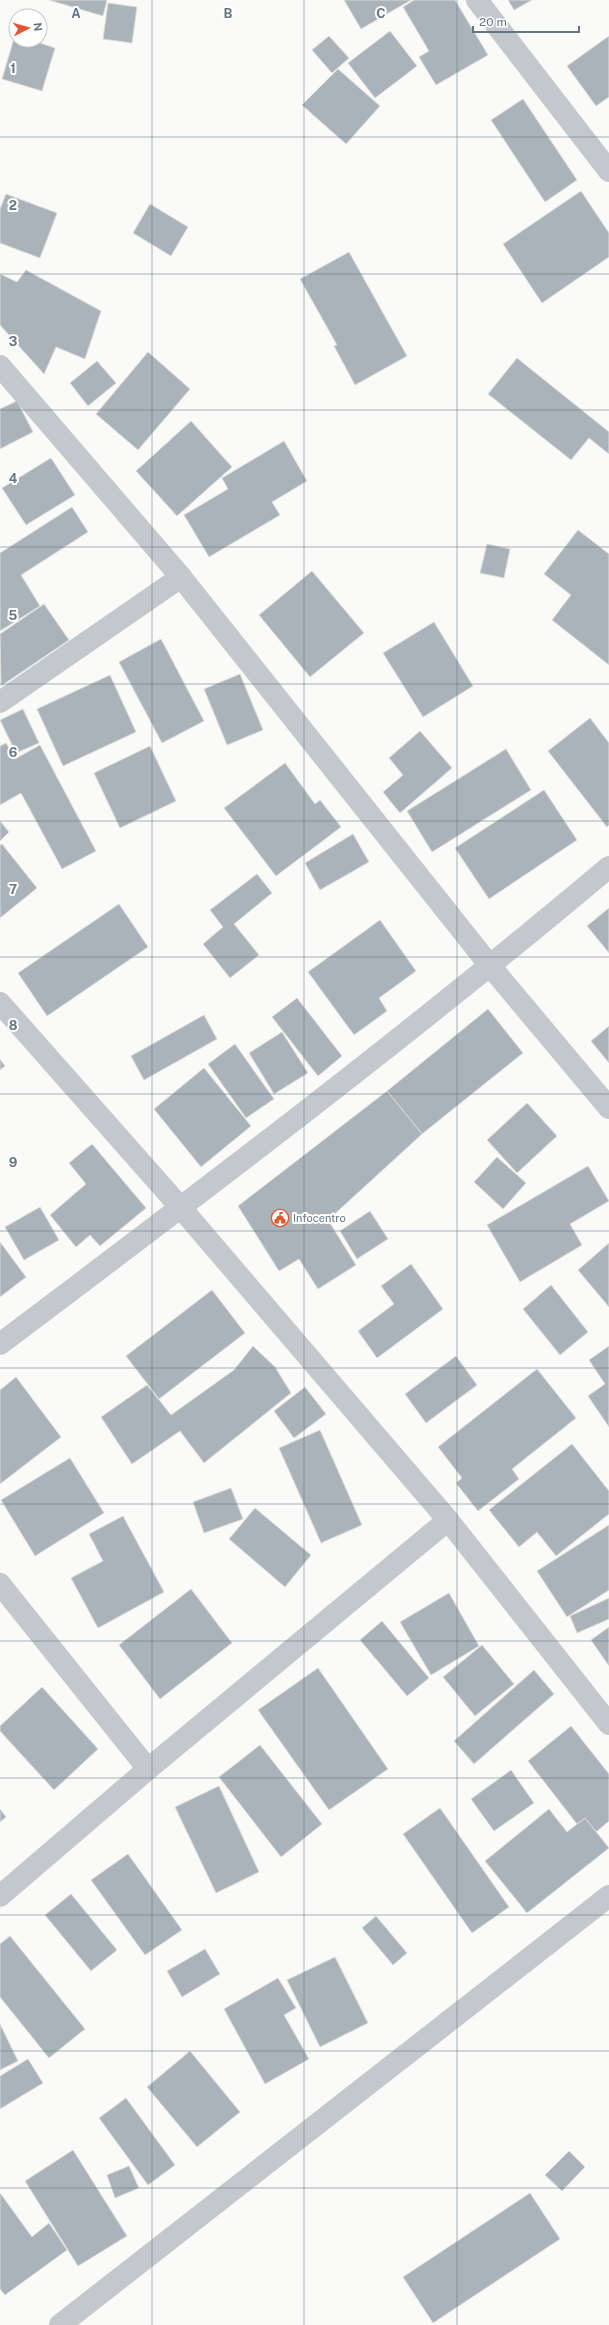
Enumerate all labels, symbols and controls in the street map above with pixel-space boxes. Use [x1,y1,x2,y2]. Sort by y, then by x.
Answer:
text: A [71,6,81,21]
text: B [224,6,233,21]
text: C [376,6,386,21]
north arrow [8,8,48,48]
scale bar [473,8,579,34]
text: 20 m [479,15,507,29]
text: N [32,22,44,32]
text: 1 [10,61,16,76]
text: 2 [9,198,17,213]
text: 3 [9,334,18,349]
text: 4 [9,471,18,486]
text: 5 [9,608,18,623]
text: 6 [9,745,18,760]
text: 7 [9,882,17,897]
text: 8 [9,1018,18,1033]
text: 9 [9,1155,17,1170]
public building icon: Infocentro [270,1208,290,1228]
place label: Infocentro [293,1212,346,1224]

